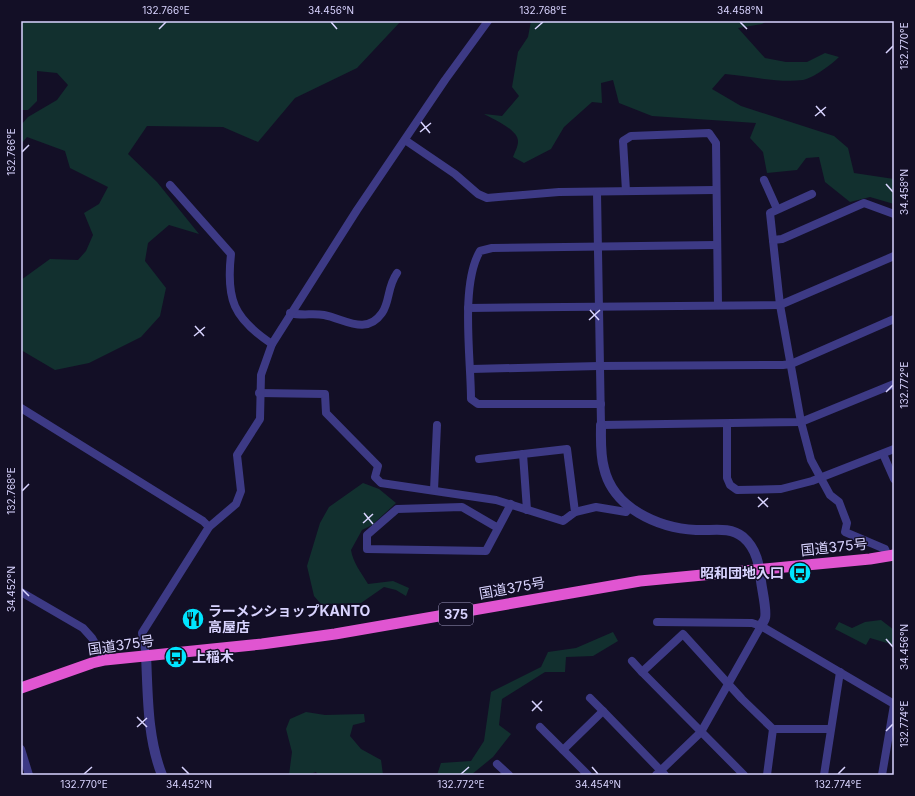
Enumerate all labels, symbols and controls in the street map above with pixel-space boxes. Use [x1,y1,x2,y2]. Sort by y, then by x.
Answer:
text: 132.766°E [142,4,190,16]
text: 34.456°N [308,4,354,16]
text: 132.768°E [519,4,567,16]
text: 34.458°N [717,4,763,16]
text: 132.770°E [898,22,910,70]
text: 132.766°E [5,128,17,176]
text: 34.458°N [898,169,910,215]
text: 132.772°E [898,361,910,409]
text: 132.768°E [5,467,17,515]
street label: 国道375号 [800,535,868,558]
bus stop icon: 昭和団地入口 [787,560,813,586]
place label: 昭和団地入口 [700,564,784,581]
text: 34.452°N [5,566,17,612]
street label: 国道375号 [477,573,546,602]
place label: ラーメンショップKANTO 高屋店 [208,602,371,635]
road number: 375 [439,603,473,625]
restaurant icon: ラーメンショップKANTO 高屋店 [180,606,206,632]
text: 34.456°N [898,624,910,670]
street label: 国道375号 [87,631,155,658]
bus stop icon: 上稲木 [163,644,189,670]
place label: 上稲木 [192,648,234,665]
text: 132.774°E [898,701,910,747]
text: 132.770°E [60,778,108,790]
text: 34.452°N [166,778,212,790]
text: 132.772°E [437,778,485,790]
text: 34.454°N [575,778,621,790]
text: 132.774°E [815,778,861,790]

